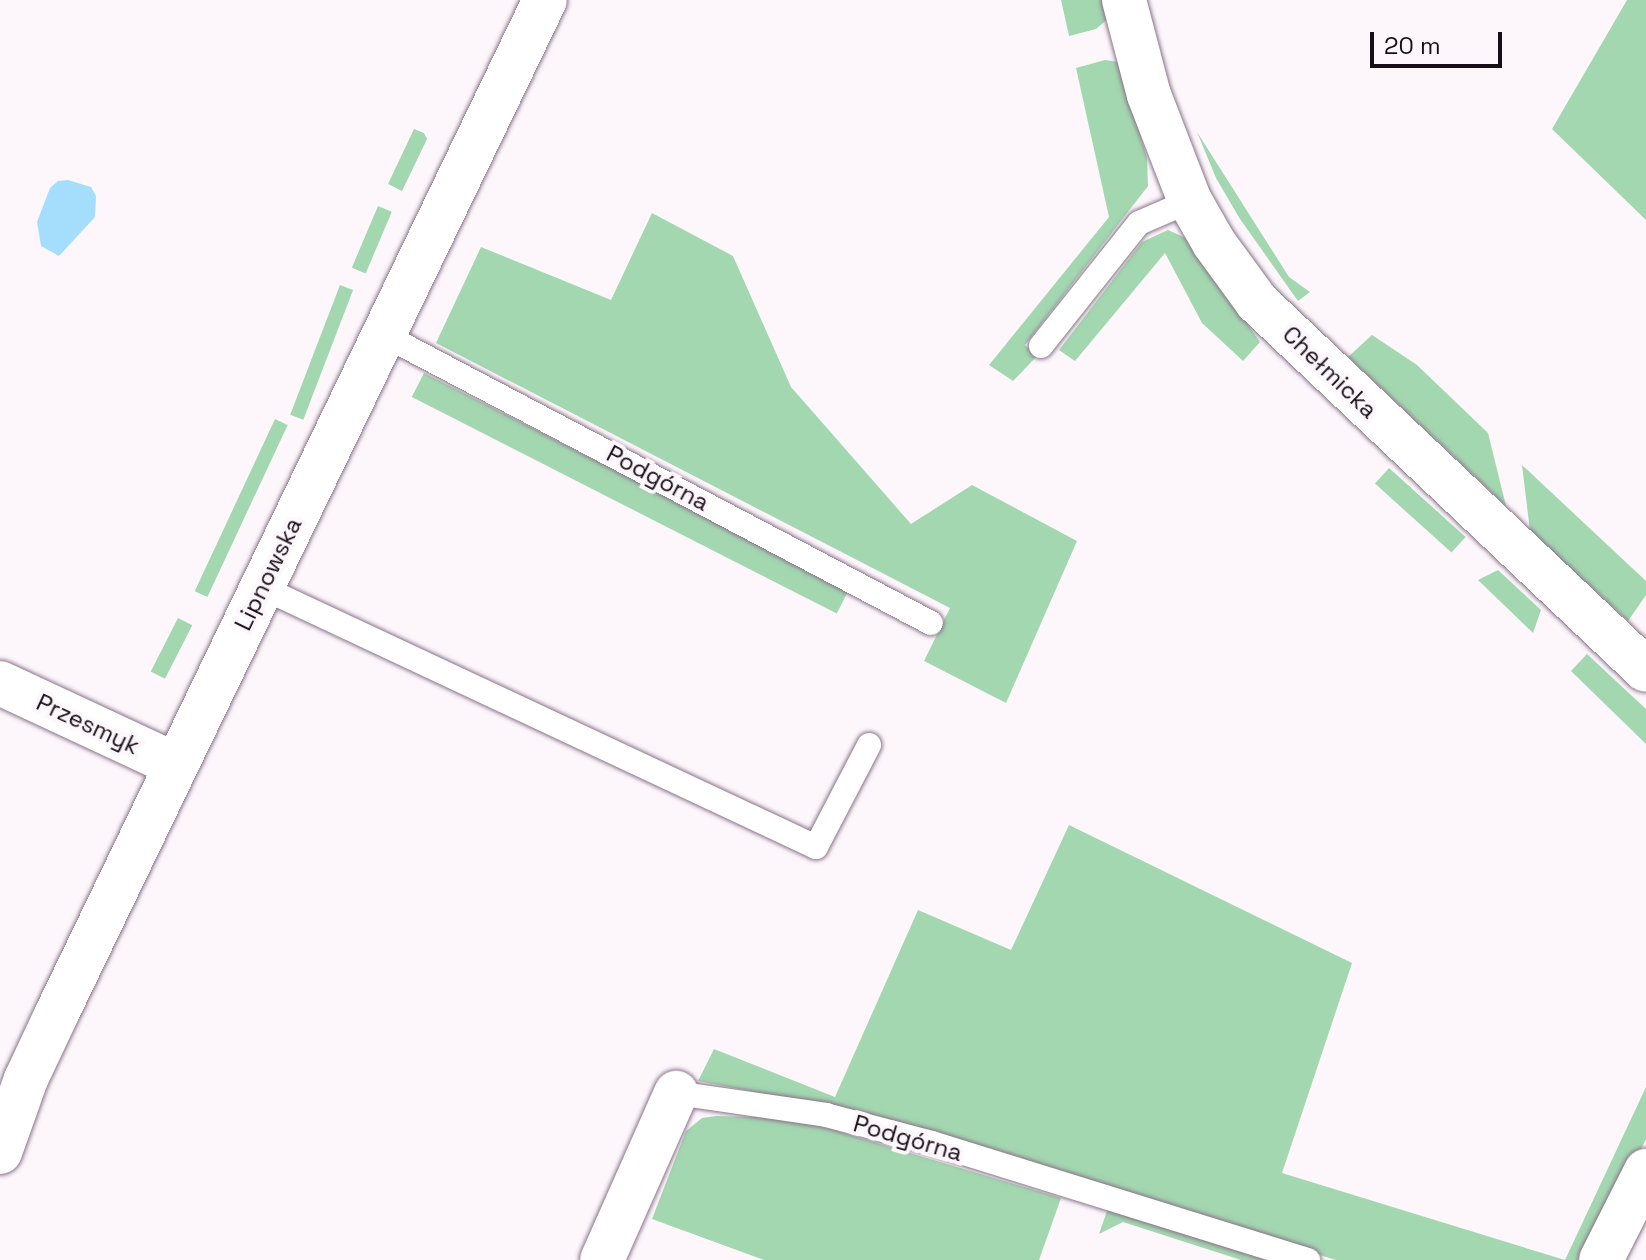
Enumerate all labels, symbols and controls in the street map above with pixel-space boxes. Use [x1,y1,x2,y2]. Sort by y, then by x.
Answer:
scale bar [1374,16,1506,66]
text: 20 m [1384,30,1441,61]
street label: Chełmicka [1277,320,1383,424]
street label: Podgórna [602,439,714,517]
street label: Lipnowska [228,513,308,635]
street label: Przesmyk [32,688,144,760]
street label: Podgórna [850,1109,966,1167]

